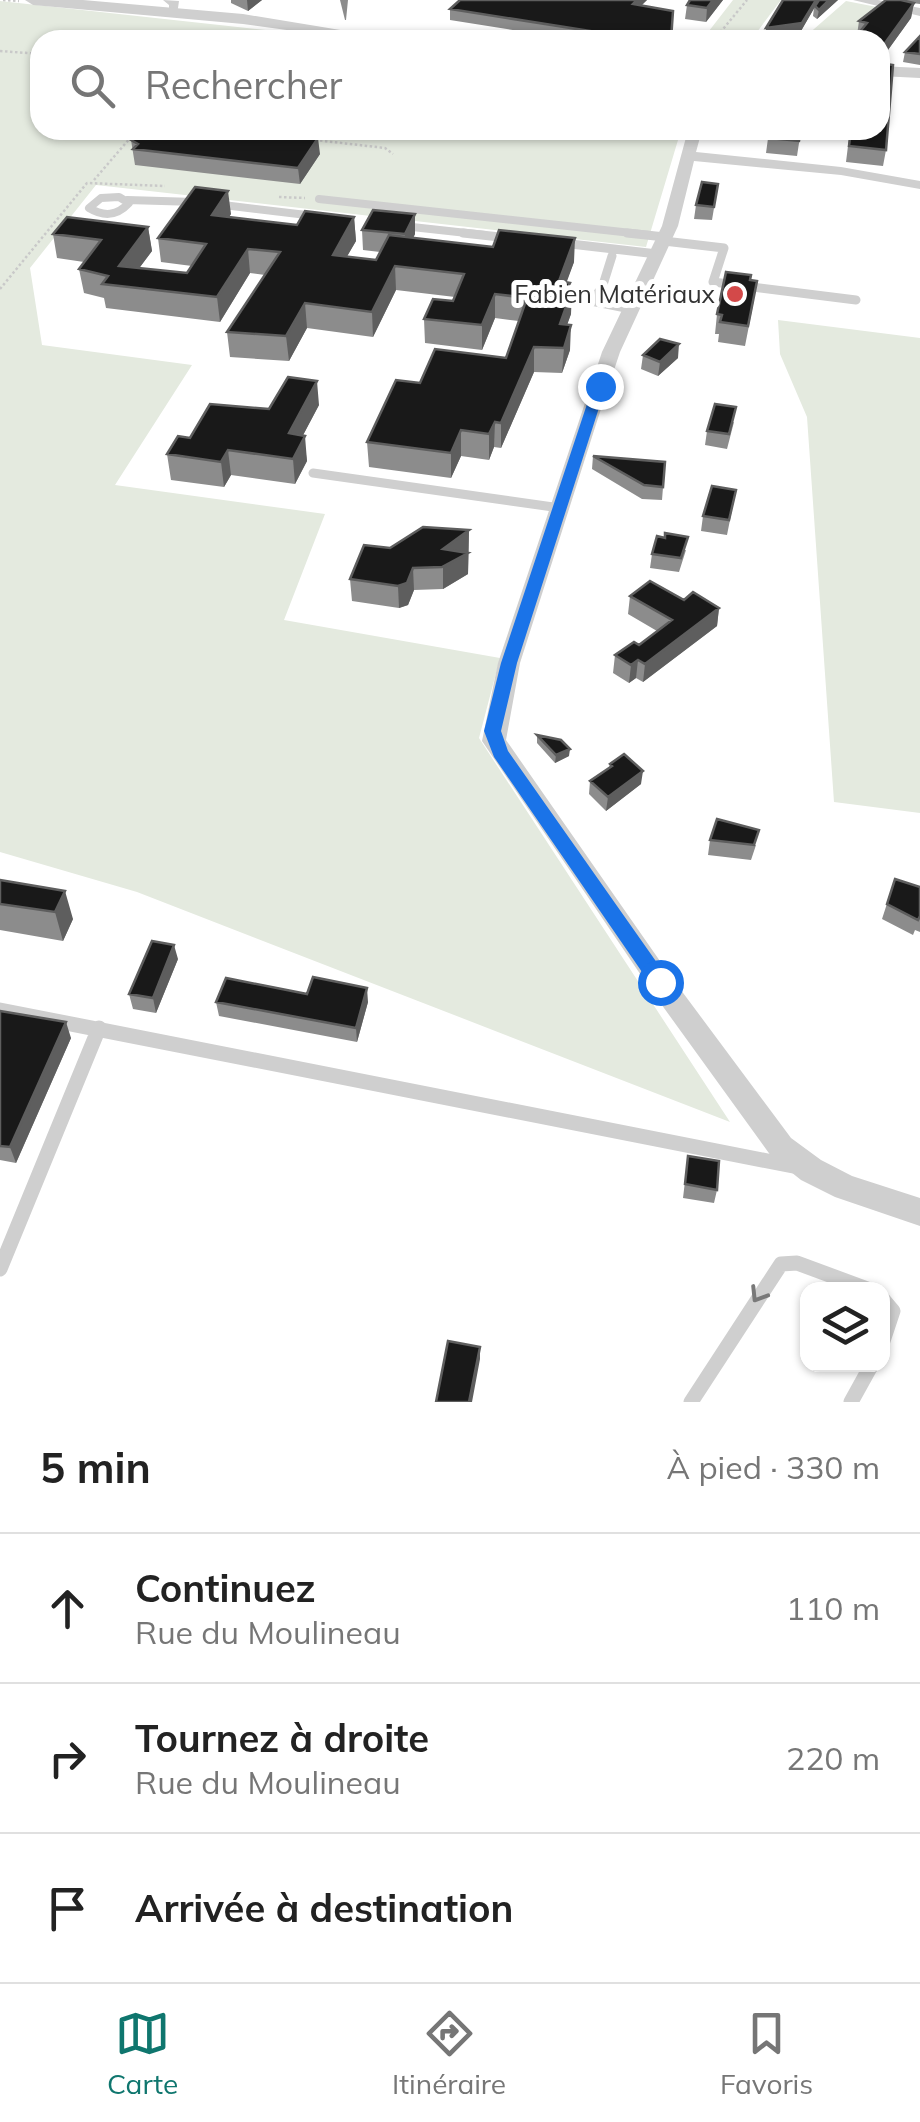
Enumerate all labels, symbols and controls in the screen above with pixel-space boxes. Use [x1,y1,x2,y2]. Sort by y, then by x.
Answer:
search box [30,30,890,140]
icon: search [65,58,120,113]
text: Rechercher [145,61,342,109]
place label: Fabien Matériaux [514,278,716,309]
marker: Fabien Matériaux [724,283,746,305]
route end [578,364,624,410]
route start [638,960,684,1006]
map controls [800,1282,890,1372]
button: layers [800,1282,890,1372]
one-way arrow [751,1284,770,1302]
text: 5 min [40,1441,151,1494]
text: À pied · 330 m [667,1447,880,1487]
text: Continuez [135,1564,316,1612]
icon: ahead [40,1581,95,1636]
text: 110 m [786,1588,880,1628]
text: Rue du Moulineau [135,1612,401,1652]
text: Tournez à droite [135,1714,429,1762]
icon: right [40,1731,95,1786]
text: 220 m [786,1738,880,1778]
text: Rue du Moulineau [135,1762,401,1802]
icon: arrive [40,1881,95,1936]
text: Arrivée à destination [135,1884,513,1932]
tab: Carte [107,2006,178,2101]
tab: Itinéraire [392,2006,506,2101]
tab: Favoris [720,2006,813,2101]

